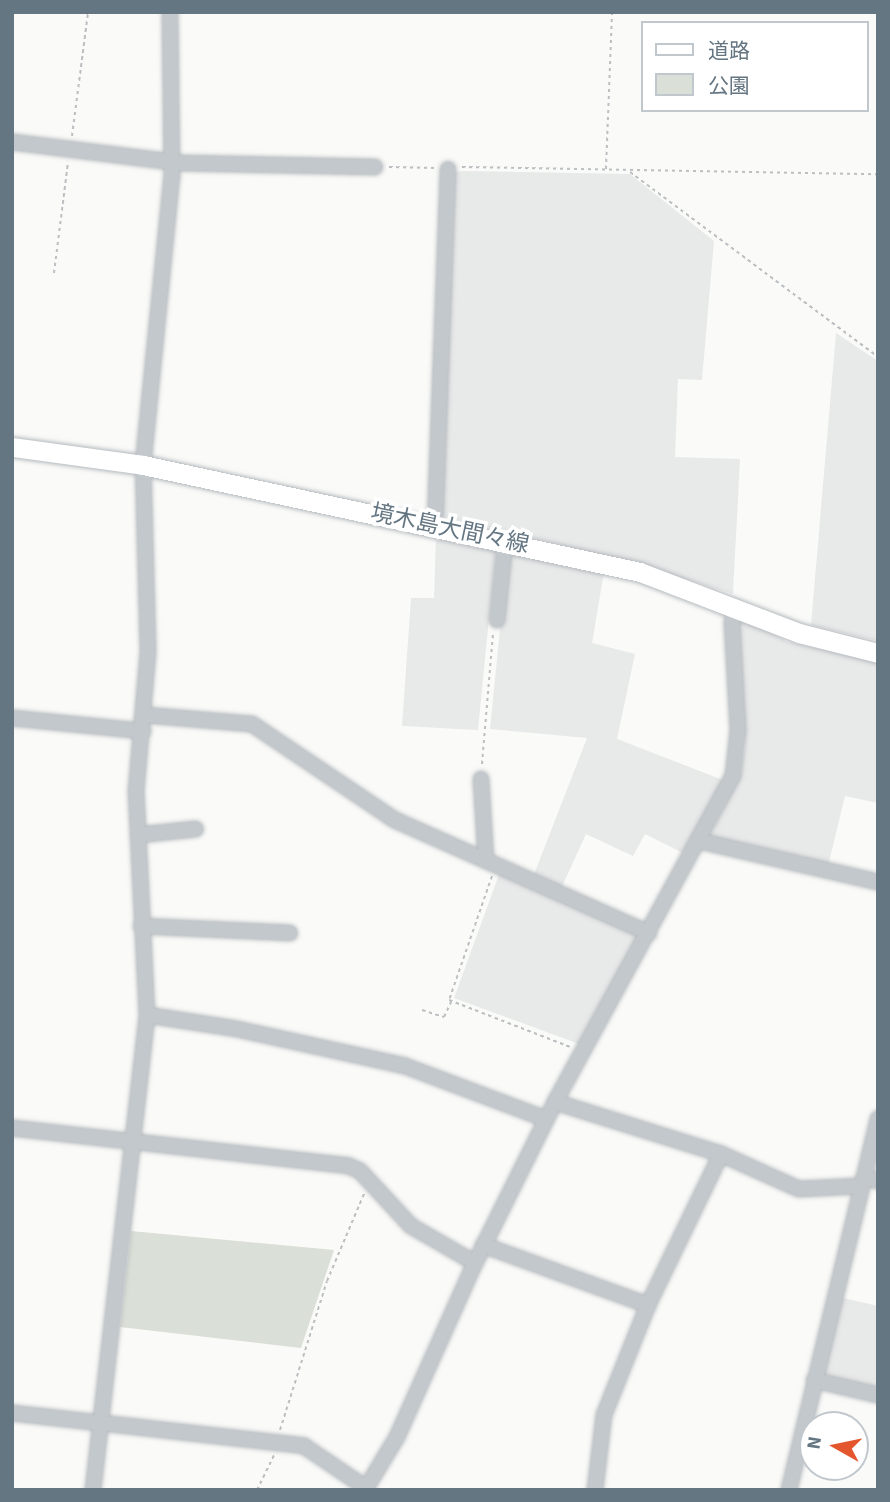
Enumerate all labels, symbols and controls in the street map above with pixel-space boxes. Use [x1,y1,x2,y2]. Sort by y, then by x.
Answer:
legend [642,21,869,112]
text: 道路 [708,36,750,66]
text: 公園 [708,71,750,101]
street label: 境木島大間々線 [368,499,532,559]
north arrow [799,1411,869,1481]
text: N [800,1435,829,1451]

